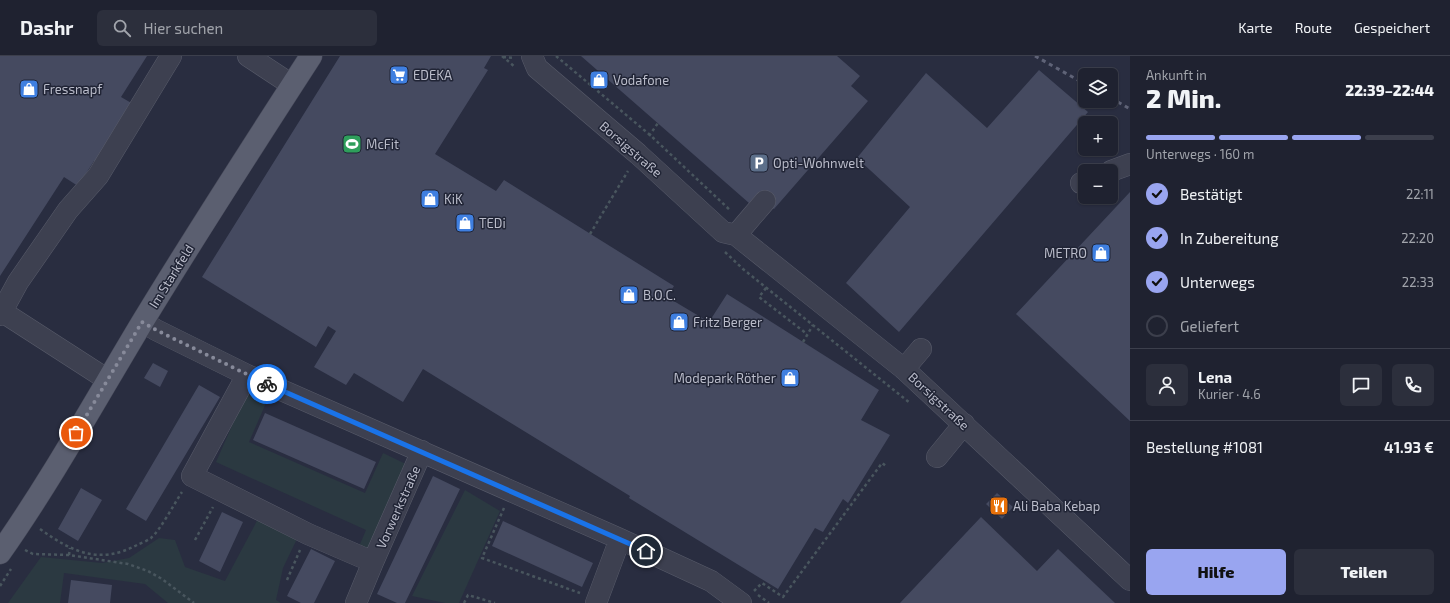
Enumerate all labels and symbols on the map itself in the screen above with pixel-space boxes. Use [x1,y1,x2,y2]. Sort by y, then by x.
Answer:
supermarket icon: EDEKA [388,64,410,86]
place label: EDEKA [413,67,452,83]
shop icon: Vodafone [588,69,610,91]
place label: Vodafone [613,72,669,88]
shop icon: Fressnapf [18,78,40,100]
place label: Fressnapf [43,81,103,97]
street label: Borsigstraße [597,118,665,180]
sports icon: McFit [341,133,363,155]
place label: McFit [366,136,399,152]
parking icon: Opti-Wohnwelt [748,152,770,174]
place label: Opti-Wohnwelt [773,155,864,171]
shop icon: KiK [419,188,441,210]
place label: KiK [444,191,463,207]
shop icon: TEDi [454,212,476,234]
place label: TEDi [479,215,506,231]
street label: Im Starkfeld [145,241,197,311]
shop icon: METRO [1090,242,1112,264]
place label: METRO [1044,245,1087,261]
shop icon: B.O.C. [618,284,640,306]
place label: B.O.C. [643,287,676,303]
shop icon: Fritz Berger [668,311,690,333]
place label: Fritz Berger [693,314,762,330]
courier [247,364,287,404]
shop icon: Modepark Röther [779,367,801,389]
street label: Borsigstraße [905,369,973,433]
place label: Modepark Röther [673,370,776,386]
pin [59,416,93,450]
street label: Vorwerkstraße [373,463,423,551]
restaurant icon: Ali Baba Kebap [988,495,1010,517]
place label: Ali Baba Kebap [1013,498,1100,514]
pin [629,534,663,568]

